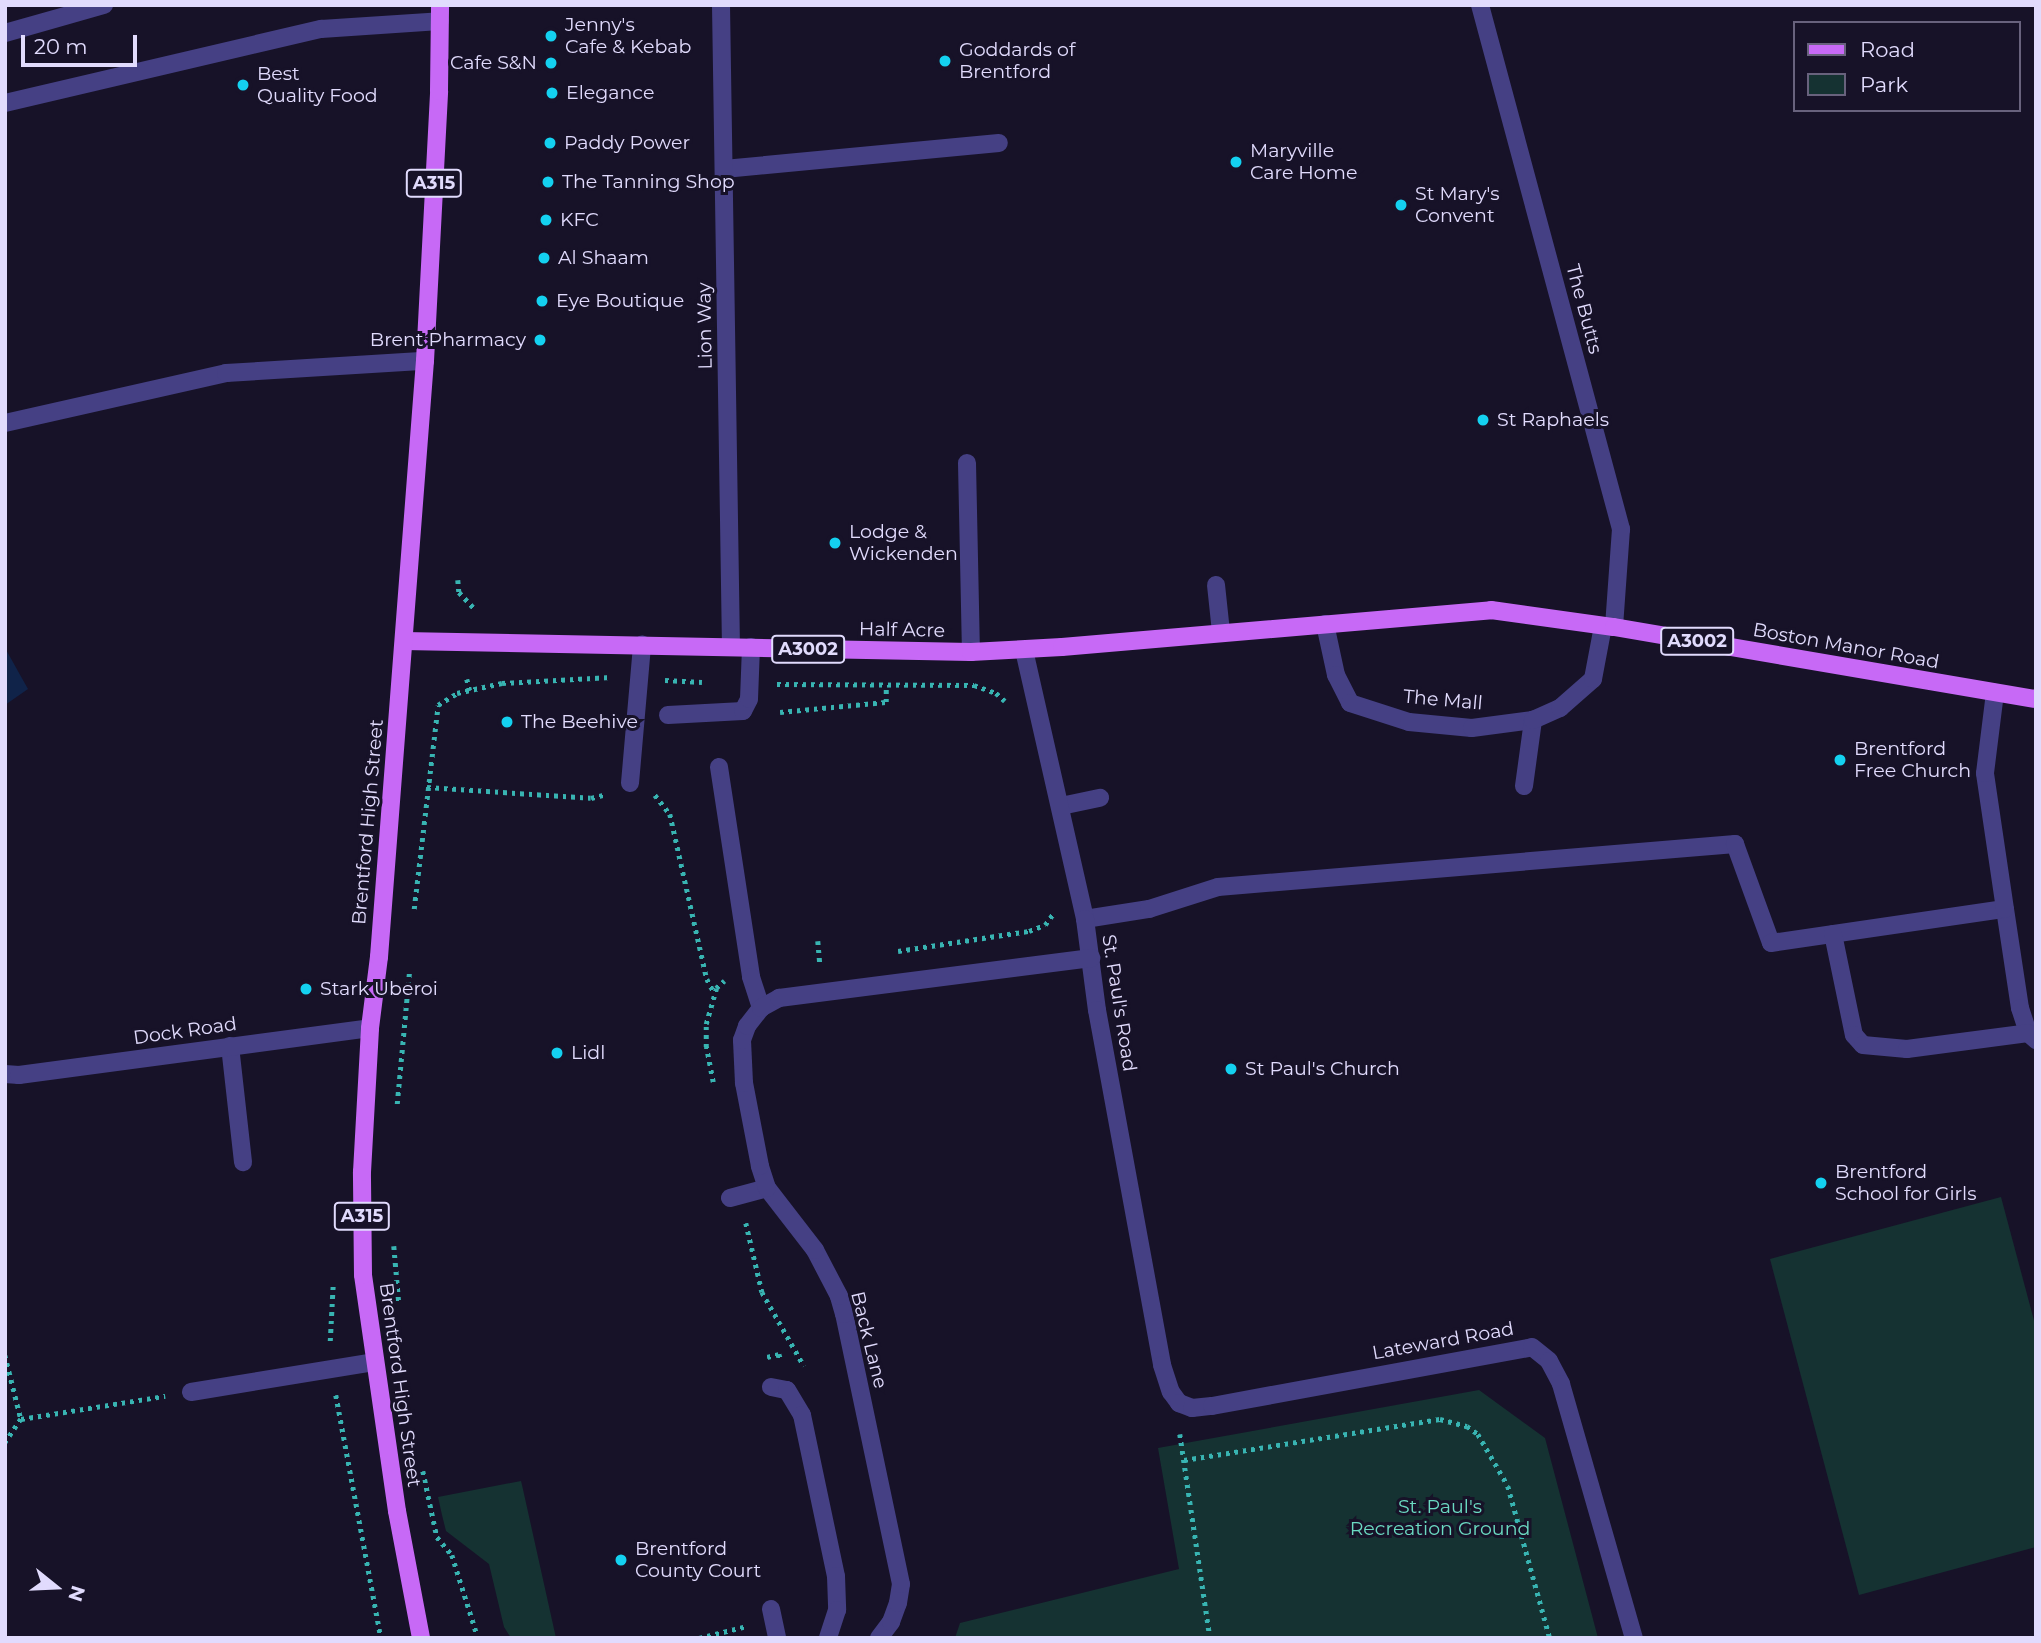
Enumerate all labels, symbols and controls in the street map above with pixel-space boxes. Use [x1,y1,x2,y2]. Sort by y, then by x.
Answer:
place label: Jenny's Cafe & Kebab [565,14,691,58]
scale bar [24,21,140,65]
legend [1792,21,2020,112]
marker: Jenny's Cafe & Kebab [543,28,559,44]
text: 20 m [34,34,88,59]
text: Road [1860,37,1915,62]
place label: Goddards of Brentford [959,39,1075,83]
place label: Cafe S&N [450,52,537,74]
marker: Goddards of Brentford [937,53,953,69]
marker: Cafe S&N [543,55,559,71]
place label: Best Quality Food [257,63,378,107]
text: Park [1860,72,1908,97]
marker: Best Quality Food [235,77,251,93]
place label: Elegance [566,82,654,104]
marker: Elegance [544,85,560,101]
place label: Paddy Power [564,132,690,154]
marker: Paddy Power [542,135,558,151]
place label: Maryville Care Home [1250,140,1357,184]
marker: Maryville Care Home [1228,154,1244,170]
road number: A315 [404,168,464,198]
place label: The Tanning Shop [562,171,735,193]
marker: The Tanning Shop [540,174,556,190]
place label: St Mary's Convent [1415,183,1500,227]
marker: St Mary's Convent [1393,197,1409,213]
place label: KFC [560,209,599,231]
marker: KFC [538,212,554,228]
place label: Al Shaam [558,247,649,269]
marker: Al Shaam [536,250,552,266]
street label: The Butts [1561,262,1607,356]
street label: Lion Way [693,282,717,370]
place label: Eye Boutique [556,290,684,312]
marker: Eye Boutique [534,293,550,309]
place label: Brent Pharmacy [370,329,526,351]
marker: Brent Pharmacy [532,332,548,348]
place label: St Raphaels [1497,409,1609,431]
marker: St Raphaels [1475,412,1491,428]
place label: Lodge & Wickenden [849,521,958,565]
marker: Lodge & Wickenden [827,535,843,551]
street label: Half Acre [859,618,945,642]
street label: Boston Manor Road [1751,618,1941,674]
road number: A3002 [1658,626,1736,656]
road number: A3002 [770,634,846,664]
street label: The Mall [1402,685,1484,715]
place label: The Beehive [521,711,638,733]
marker: The Beehive [499,714,515,730]
street label: Brentford High Street [348,718,388,926]
place label: Brentford Free Church [1854,738,1971,782]
marker: Brentford Free Church [1832,752,1848,768]
street label: St. Paul's Road [1097,933,1141,1073]
place label: Stark Uberoi [320,978,438,1000]
marker: Stark Uberoi [298,981,314,997]
street label: Dock Road [132,1012,238,1050]
place label: Lidl [571,1042,605,1064]
marker: Lidl [549,1045,565,1061]
place label: St Paul's Church [1245,1058,1400,1080]
marker: St Paul's Church [1223,1061,1239,1077]
place label: Brentford School for Girls [1835,1161,1976,1205]
marker: Brentford School for Girls [1813,1175,1829,1191]
road number: A315 [332,1202,392,1231]
street label: Brentford High Street [374,1281,426,1489]
street label: Back Lane [846,1289,892,1391]
street label: Lateward Road [1370,1317,1516,1365]
park label: St. Paul's Recreation Ground [1350,1496,1530,1540]
place label: Brentford County Court [635,1538,761,1582]
north arrow [21,1552,91,1622]
marker: Brentford County Court [613,1552,629,1568]
text: N [63,1583,90,1604]

